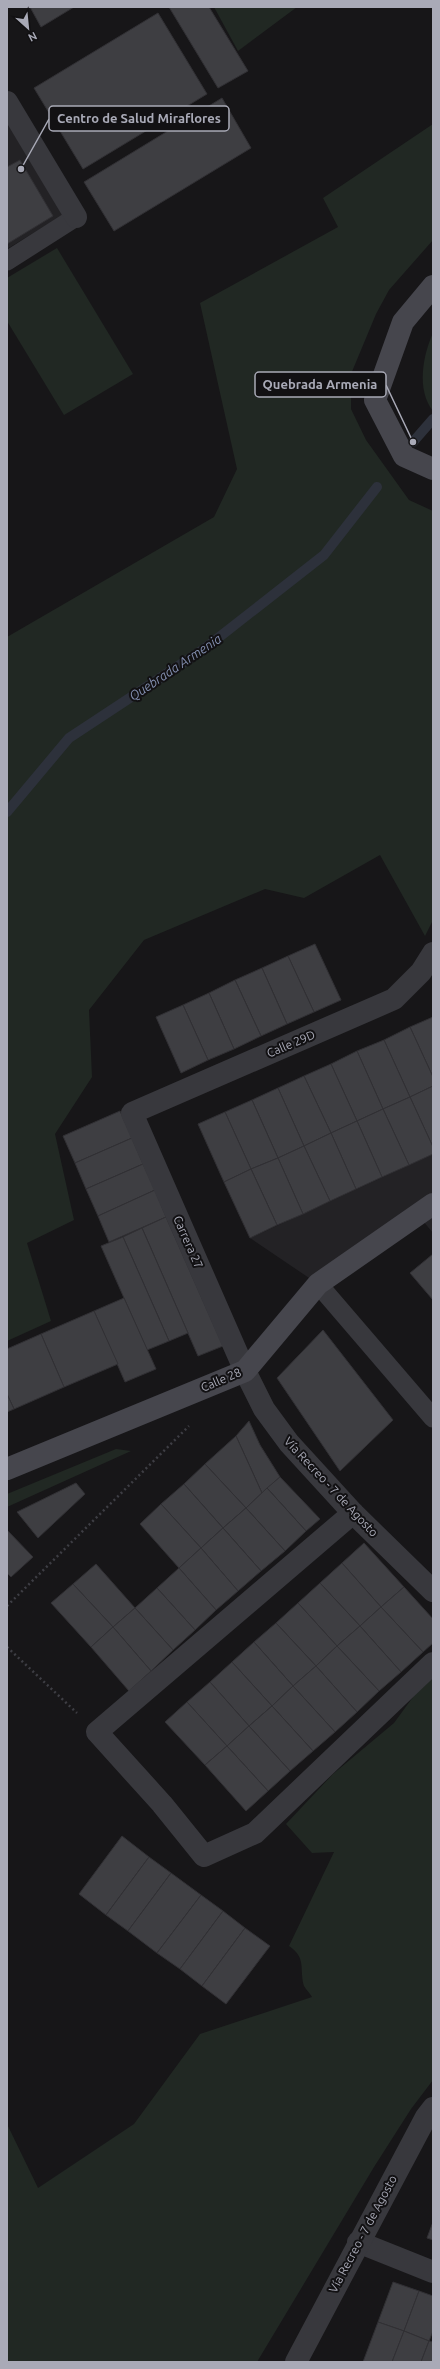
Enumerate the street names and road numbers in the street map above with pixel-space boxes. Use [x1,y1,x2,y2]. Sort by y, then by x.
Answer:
street label: Calle 29D [265,1028,317,1060]
street label: Carrera 27 [171,1213,206,1270]
street label: Calle 28 [199,1365,243,1394]
street label: Vía Recreo - 7 de Agosto [282,1434,381,1539]
street label: Vía Recreo - 7 de Agosto [326,2173,399,2295]

